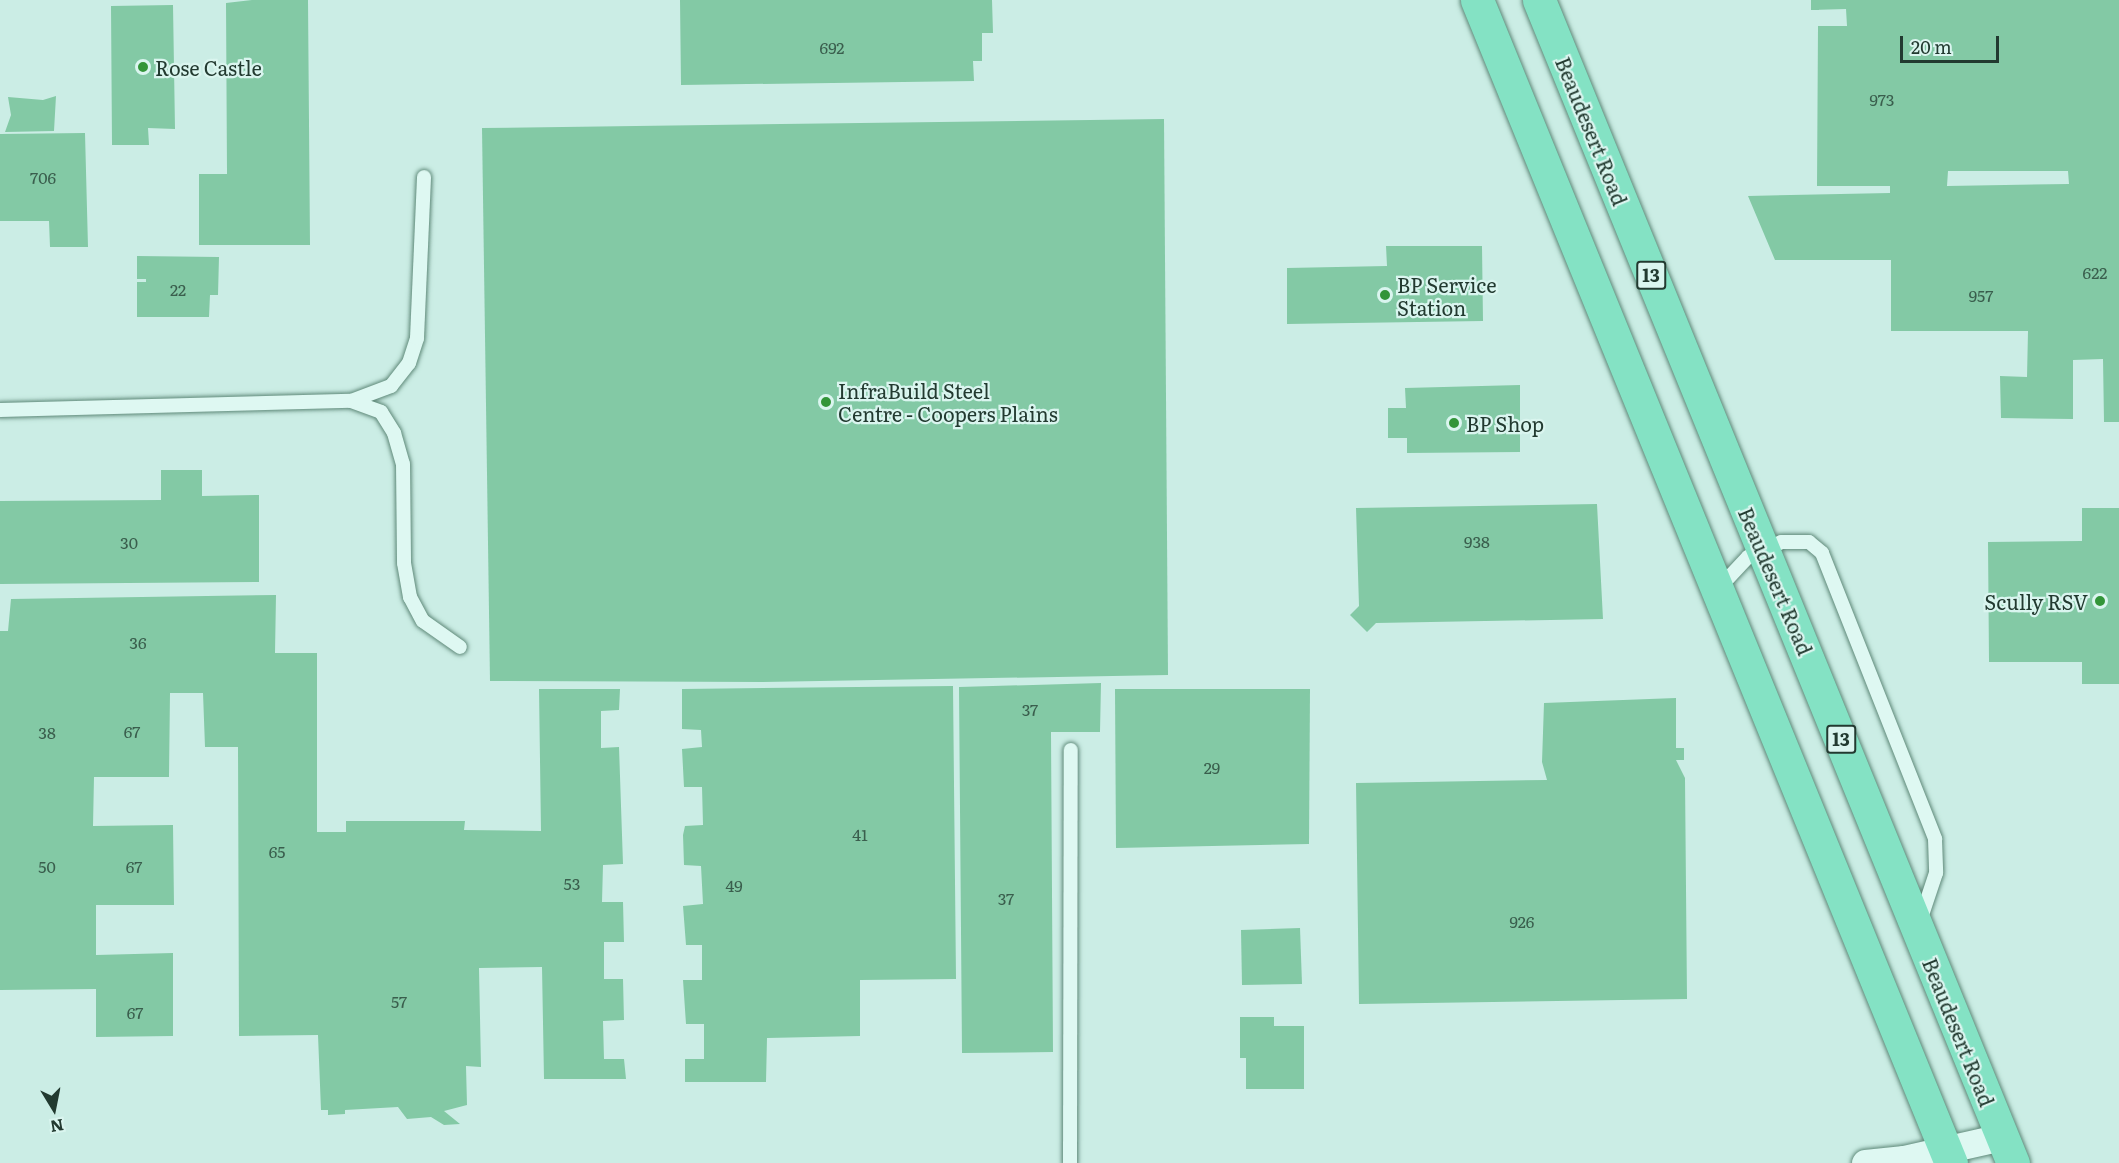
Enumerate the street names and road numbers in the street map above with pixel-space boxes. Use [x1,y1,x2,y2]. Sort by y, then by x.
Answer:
street label: Beaudesert Road [1551,53,1633,209]
road number: 13 [1636,260,1666,290]
street label: Beaudesert Road [1734,504,1818,658]
road number: 13 [1826,724,1856,754]
street label: Beaudesert Road [1918,954,2000,1110]

